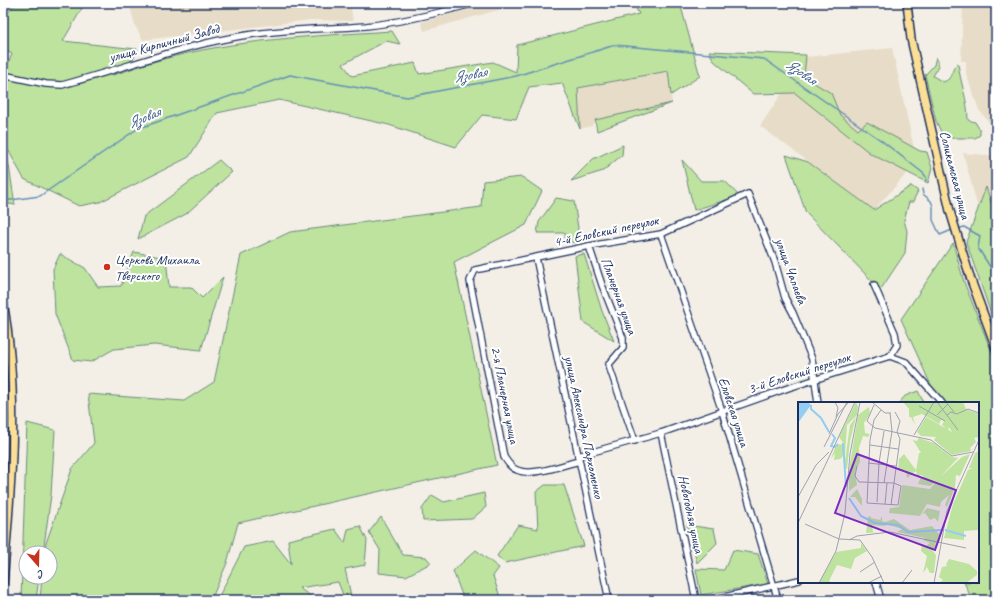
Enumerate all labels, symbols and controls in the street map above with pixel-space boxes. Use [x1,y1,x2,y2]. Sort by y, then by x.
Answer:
street label: улица Кирпичный Завод [106,20,222,66]
water label: Язовая [782,55,822,91]
water label: Язовая [452,62,491,87]
water label: Язовая [125,102,166,133]
street label: Соликамская улица [936,129,975,222]
street label: 4-й Еловский переулок [552,211,661,250]
street label: улица Чапаева [771,235,811,307]
place label: Церковь Михаила Тверского [115,251,200,284]
street label: Планерная улица [597,255,641,338]
marker: Церковь Михаила Тверского [102,262,112,272]
street label: 2-я Планерная улица [487,345,523,446]
street label: 3-й Еловский переулок [746,348,854,397]
street label: улица Александра Пархоменко [560,353,608,501]
street label: Еловская улица [715,375,754,450]
inset map [798,402,979,583]
street label: Новогодняя улица [674,473,708,556]
north arrow [18,545,58,585]
text: С [35,567,46,582]

